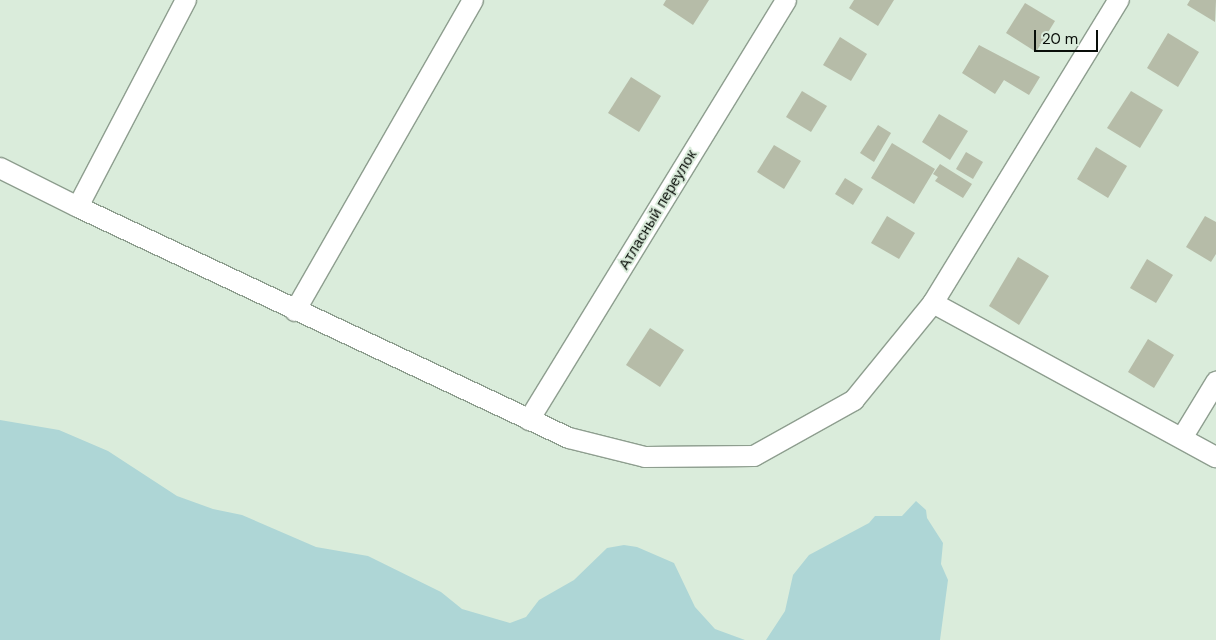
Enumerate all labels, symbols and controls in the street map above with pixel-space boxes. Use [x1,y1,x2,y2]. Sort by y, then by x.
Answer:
scale bar [1036,20,1100,52]
text: 20 m [1042,29,1078,49]
street label: Атласный переулок [615,147,701,273]

